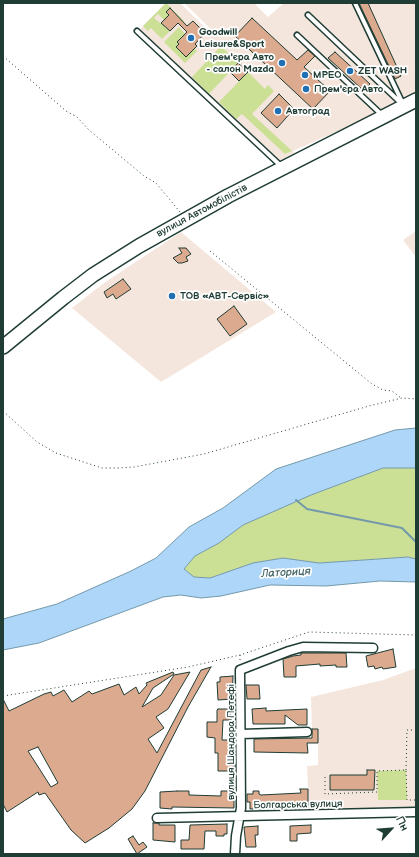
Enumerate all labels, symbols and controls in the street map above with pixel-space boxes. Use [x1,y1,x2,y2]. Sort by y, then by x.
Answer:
place label: Goodwill Leisure&Sport [199,26,264,50]
marker: Goodwill Leisure&Sport [186,33,196,43]
place label: Прем'єра Авто - салон Mazda [205,51,274,74]
marker: Прем'єра Авто - салон Mazda [277,58,287,68]
place label: ZET WASH [358,65,407,77]
marker: ZET WASH [345,66,355,76]
place label: МРЕО [313,69,342,81]
marker: МРЕО [300,70,310,80]
place label: Прем'єра Авто [314,83,383,95]
marker: Прем'єра Авто [301,84,311,94]
place label: Автоград [286,105,329,117]
marker: Автоград [273,106,283,116]
street label: вулиця Автомобілістів [154,182,250,240]
place label: ТОВ «АВТ-Сервіс» [180,290,269,302]
marker: ТОВ «АВТ-Сервіс» [167,291,177,301]
water label: Латориця [261,565,311,581]
street label: вулиця Шандора Петефі [225,684,237,800]
street label: Болгарська вулиця [253,798,343,812]
north arrow [371,809,411,849]
text: Пн [393,814,411,833]

